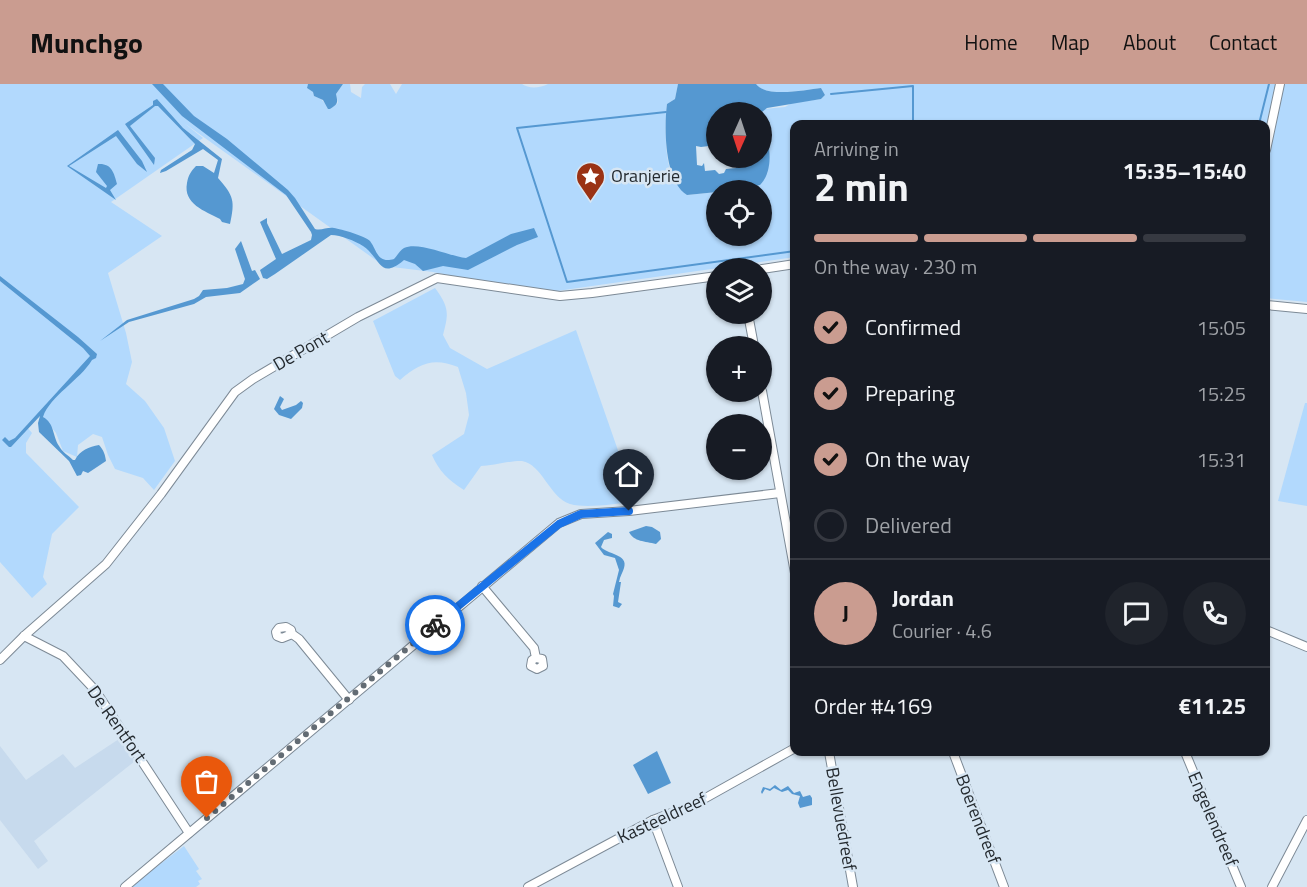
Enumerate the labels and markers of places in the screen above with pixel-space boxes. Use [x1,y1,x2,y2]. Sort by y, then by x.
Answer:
place icon: Oranjerie [574,160,606,202]
place label: Oranjerie [611,162,680,189]
pin [603,449,654,511]
pin [181,756,232,818]

